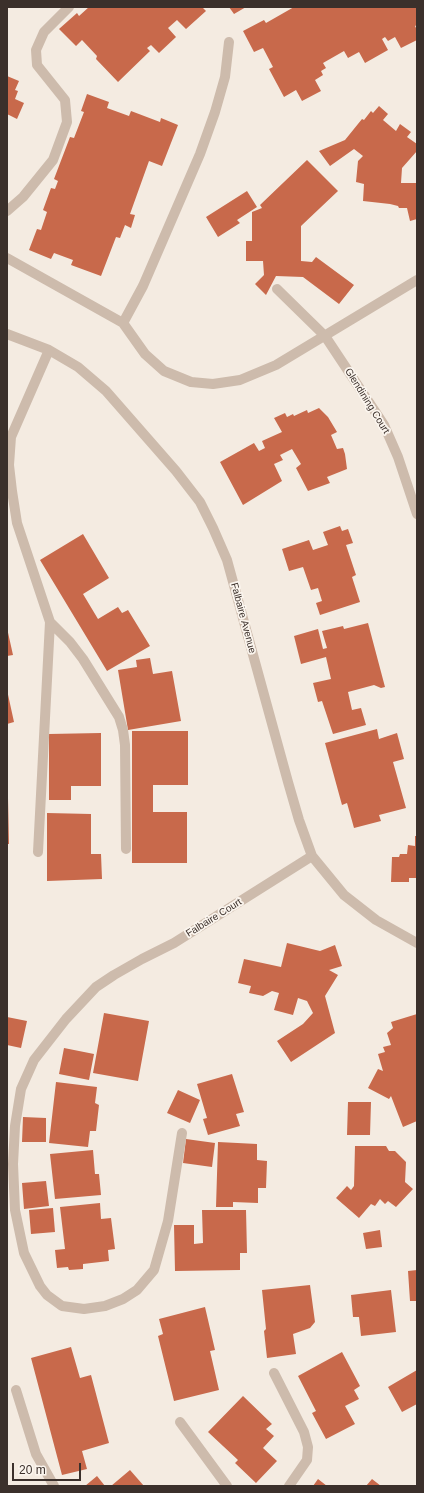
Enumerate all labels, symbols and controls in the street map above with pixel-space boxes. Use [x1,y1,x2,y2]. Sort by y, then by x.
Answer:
street label: Glendining Court [342,366,392,436]
street label: Falbaire Avenue [228,581,258,655]
street label: Falbaire Court [184,896,244,940]
scale bar [14,1455,83,1481]
text: 20 m [19,1463,46,1477]

